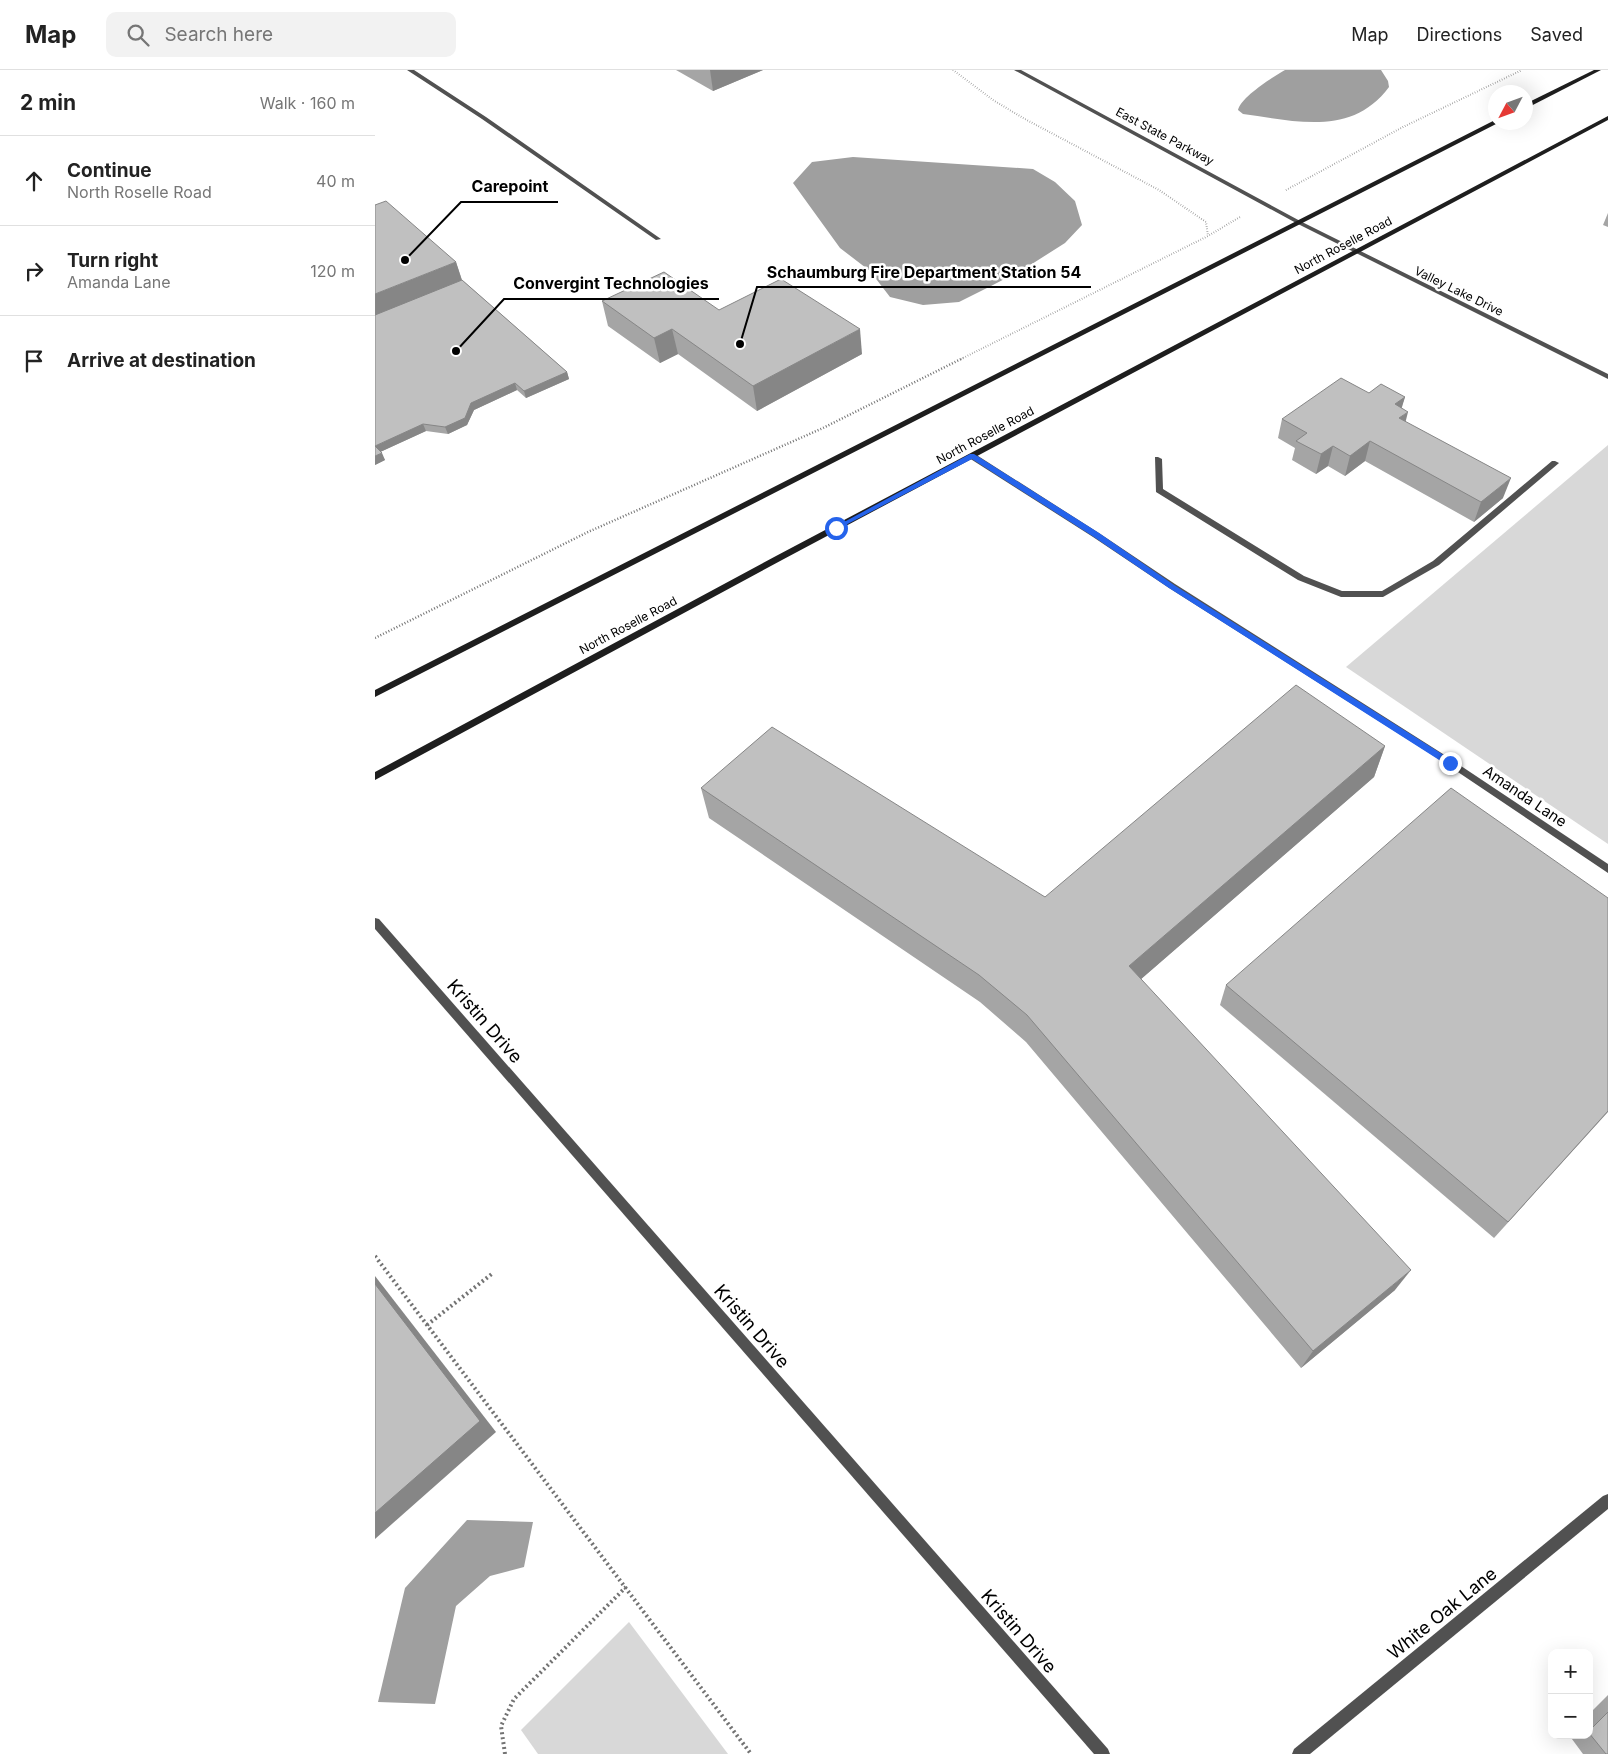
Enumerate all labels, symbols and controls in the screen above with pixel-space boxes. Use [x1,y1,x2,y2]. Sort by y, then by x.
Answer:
search box [106,12,456,57]
text: Map [25,20,76,49]
icon: search [124,21,152,49]
text: Search here [164,23,273,46]
text: Map [1351,24,1389,45]
text: Directions [1417,24,1502,45]
text: Saved [1530,24,1583,45]
north arrow [1488,85,1533,130]
text: 2 min [20,90,76,115]
text: Walk · 160 m [260,93,355,113]
street label: East State Parkway [1113,104,1217,168]
text: Continue [67,159,152,182]
icon: ahead [20,167,48,195]
text: 40 m [316,171,355,191]
callout: Carepoint [461,171,558,202]
text: Carepoint [472,176,549,196]
text: North Roselle Road [67,182,212,202]
street label: North Roselle Road [1292,213,1394,277]
text: Turn right [67,249,158,272]
callout: Schaumburg Fire Department Station 54 [757,256,1091,287]
icon: right [20,257,48,285]
text: 120 m [310,261,355,281]
text: Schaumburg Fire Department Station 54 [767,262,1081,282]
street label: Valley Lake Drive [1412,263,1506,319]
callout: Convergint Technologies [504,268,719,299]
text: Amanda Lane [67,272,171,292]
text: Convergint Technologies [513,273,709,293]
icon: arrive [20,347,48,375]
text: Arrive at destination [67,349,256,372]
street label: North Roselle Road [934,403,1036,467]
route start [825,517,848,540]
street label: North Roselle Road [577,593,679,657]
route end [1439,752,1462,775]
street label: Amanda Lane [1479,761,1571,831]
street label: Kristin Drive [443,975,527,1067]
street label: Kristin Drive [710,1280,794,1372]
street label: White Oak Lane [1383,1563,1501,1663]
street label: Kristin Drive [977,1585,1061,1677]
map controls [1548,1649,1593,1739]
button: + [1548,1649,1593,1694]
button: − [1548,1694,1593,1739]

